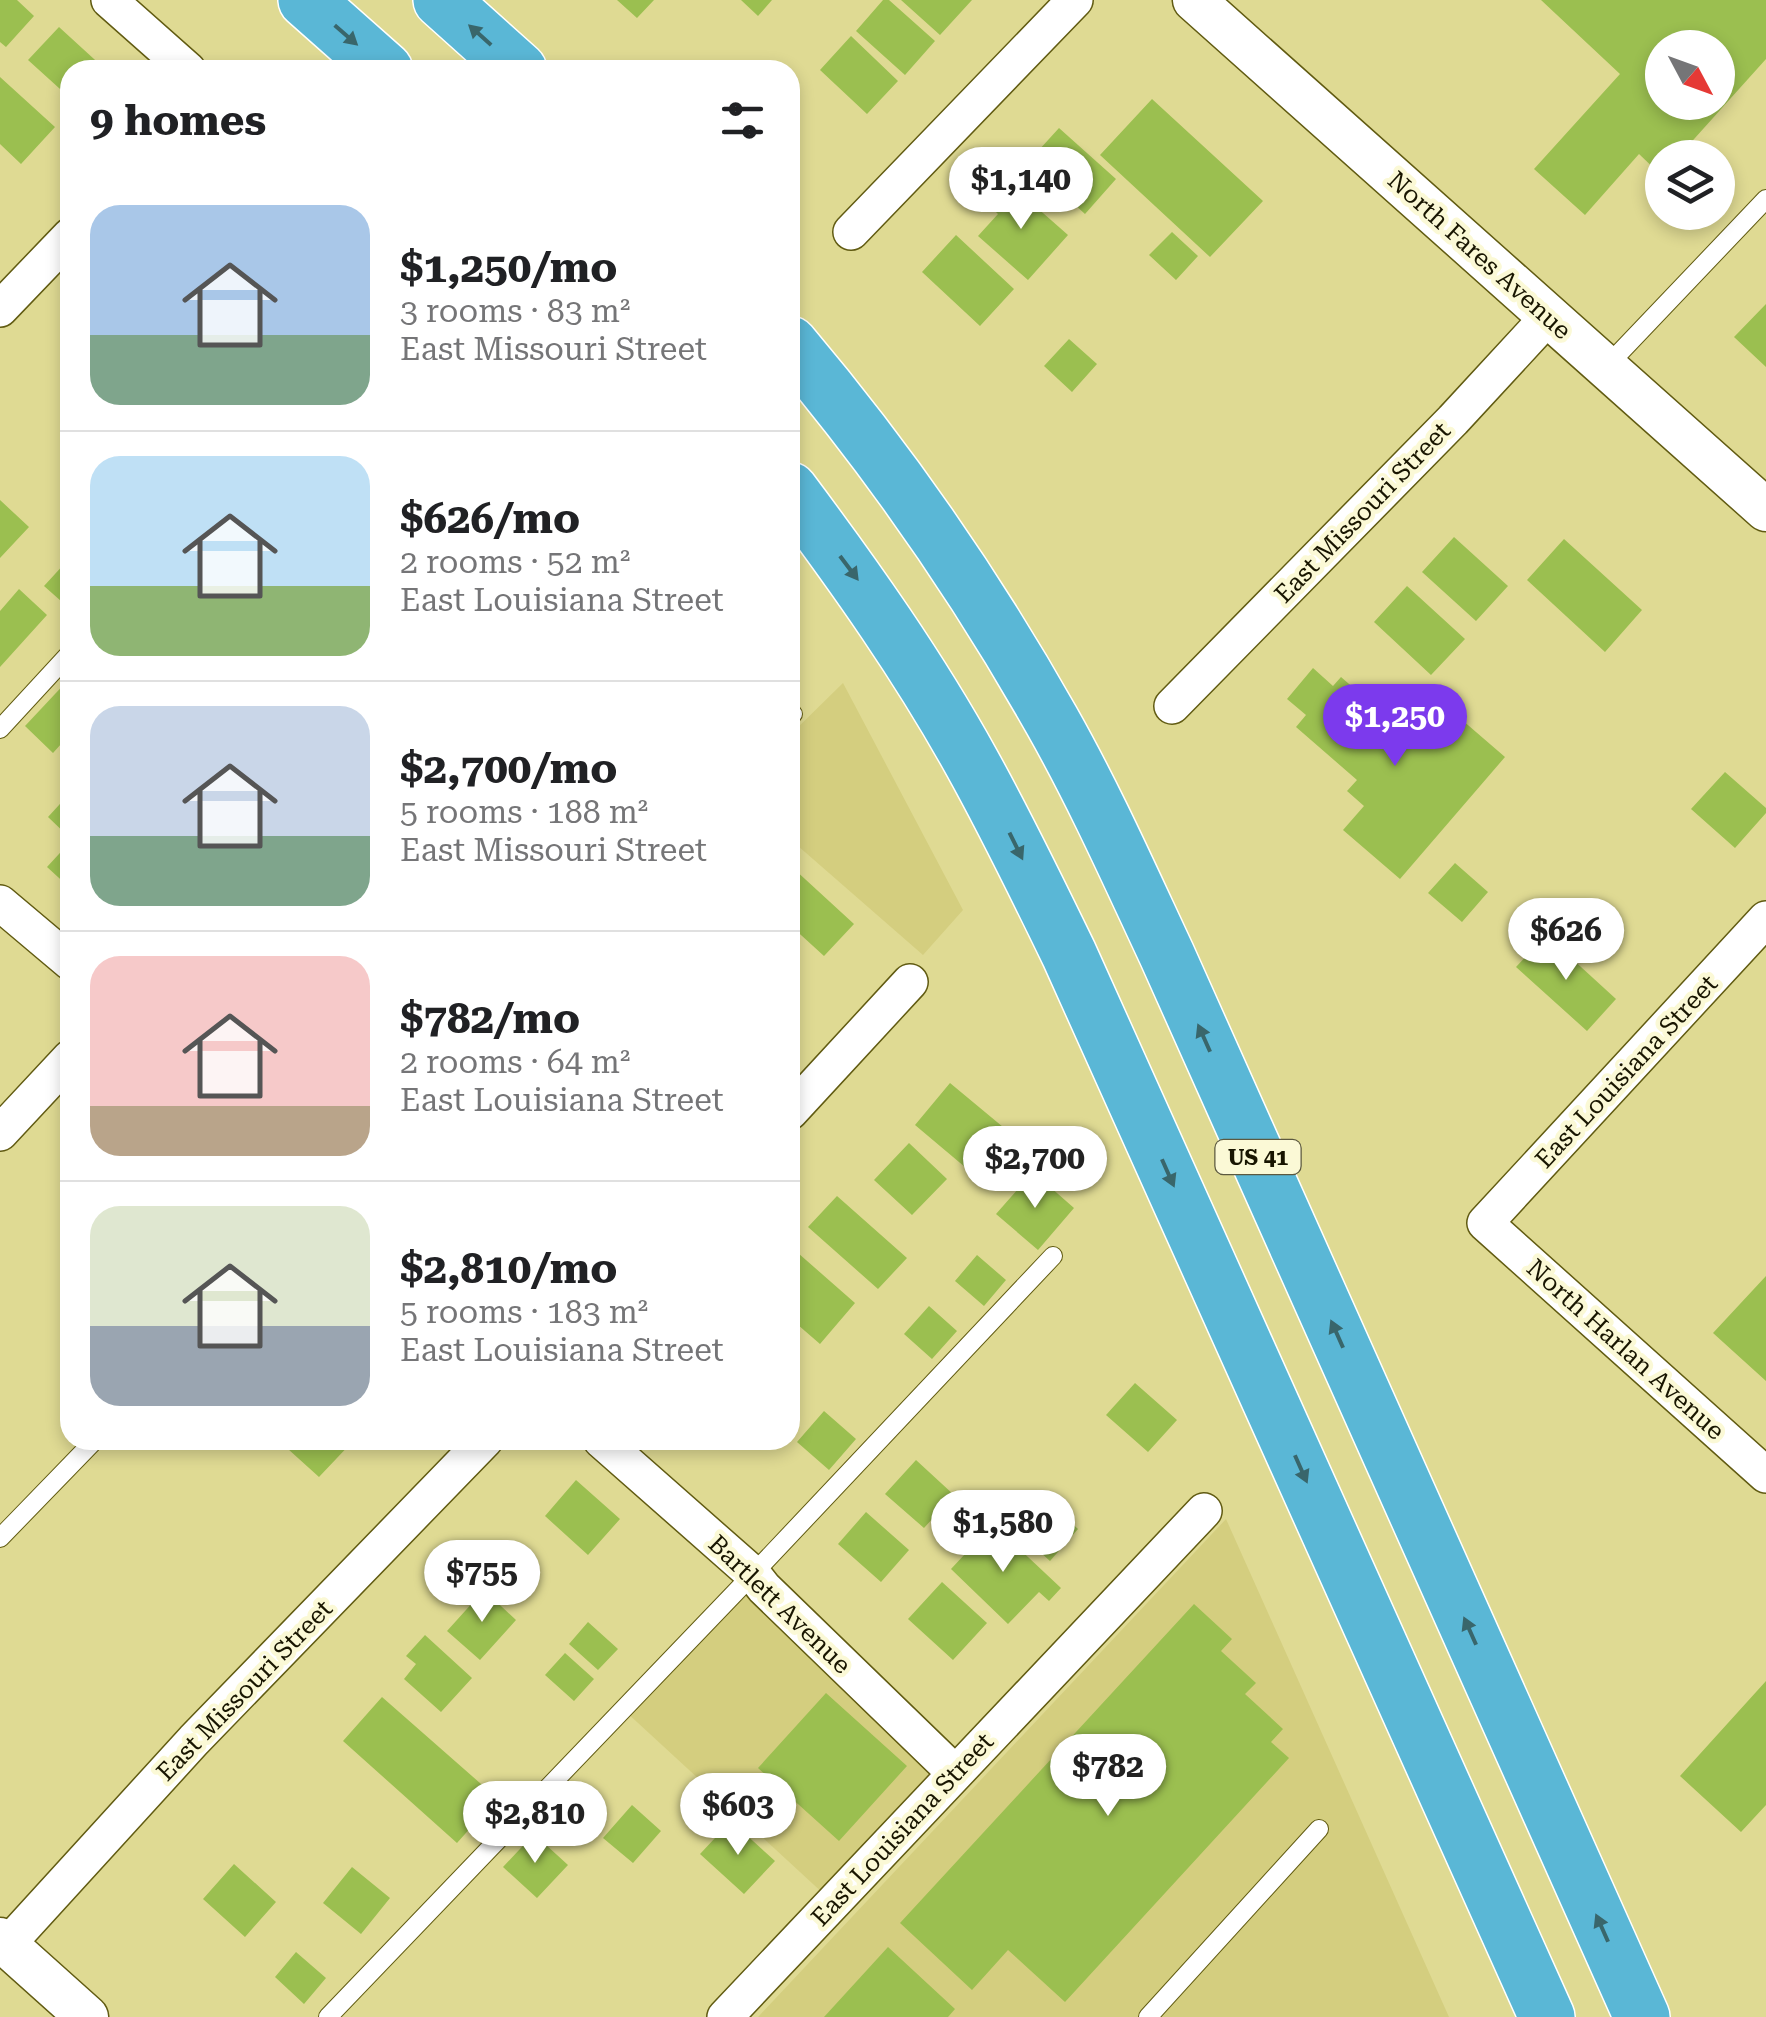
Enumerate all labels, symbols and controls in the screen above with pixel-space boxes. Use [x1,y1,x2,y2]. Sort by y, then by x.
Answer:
one-way arrow [333,24,358,46]
one-way arrow [468,24,492,47]
north arrow [1645,30,1735,120]
map controls [1645,30,1735,230]
icon: filters [715,93,770,148]
text: 9 homes [90,96,266,145]
button: layers [1645,140,1735,230]
pin: $1,140 [940,147,1102,232]
text: $1,140 [971,160,1071,198]
street label: North Fares Avenue [1382,165,1577,345]
text: $1,250/mo [400,243,617,292]
icon: home [170,245,290,365]
text: 3 rooms · 83 m² [400,292,630,330]
text: East Missouri Street [400,330,707,368]
street label: East Missouri Street [1269,416,1456,609]
text: $626/mo [400,494,580,543]
icon: home [170,496,290,616]
text: 2 rooms · 52 m² [400,543,630,581]
one-way arrow [838,555,858,581]
text: East Louisiana Street [400,581,724,619]
pin: $1,250 [1314,684,1476,769]
text: $1,250 [1345,697,1445,735]
text: $2,700/mo [400,744,617,793]
icon: home [170,746,290,866]
text: 5 rooms · 188 m² [400,793,648,831]
text: East Missouri Street [400,831,707,869]
one-way arrow [1007,832,1024,861]
pin: $626 [1507,898,1625,983]
text: $626 [1530,911,1602,949]
street label: East Louisiana Street [1529,969,1723,1174]
text: $782/mo [400,994,580,1043]
icon: home [170,996,290,1116]
one-way arrow [1196,1023,1213,1052]
text: 2 rooms · 64 m² [400,1043,630,1081]
text: East Louisiana Street [400,1081,724,1119]
pin: $2,700 [954,1126,1116,1211]
text: $2,700 [985,1139,1085,1177]
road number: US 41 [1216,1140,1300,1174]
one-way arrow [1160,1158,1176,1188]
text: $2,810/mo [400,1244,617,1293]
icon: home [170,1246,290,1366]
street label: North Harlan Avenue [1521,1253,1730,1446]
text: 5 rooms · 183 m² [400,1293,648,1331]
one-way arrow [1329,1319,1345,1349]
text: East Louisiana Street [400,1331,724,1369]
one-way arrow [1293,1454,1309,1484]
pin: $1,580 [922,1490,1084,1575]
text: $1,580 [953,1503,1053,1541]
street label: Bartlett Avenue [703,1529,857,1680]
pin: $755 [423,1540,541,1625]
text: $755 [446,1553,518,1591]
street label: East Missouri Street [151,1594,338,1787]
one-way arrow [1462,1616,1478,1646]
street label: East Louisiana Street [805,1727,999,1932]
pin: $782 [1049,1734,1167,1819]
text: $782 [1072,1747,1144,1785]
pin: $603 [679,1773,797,1858]
pin: $2,810 [454,1781,616,1866]
text: $603 [702,1786,774,1824]
text: $2,810 [485,1794,585,1832]
one-way arrow [1594,1913,1610,1943]

